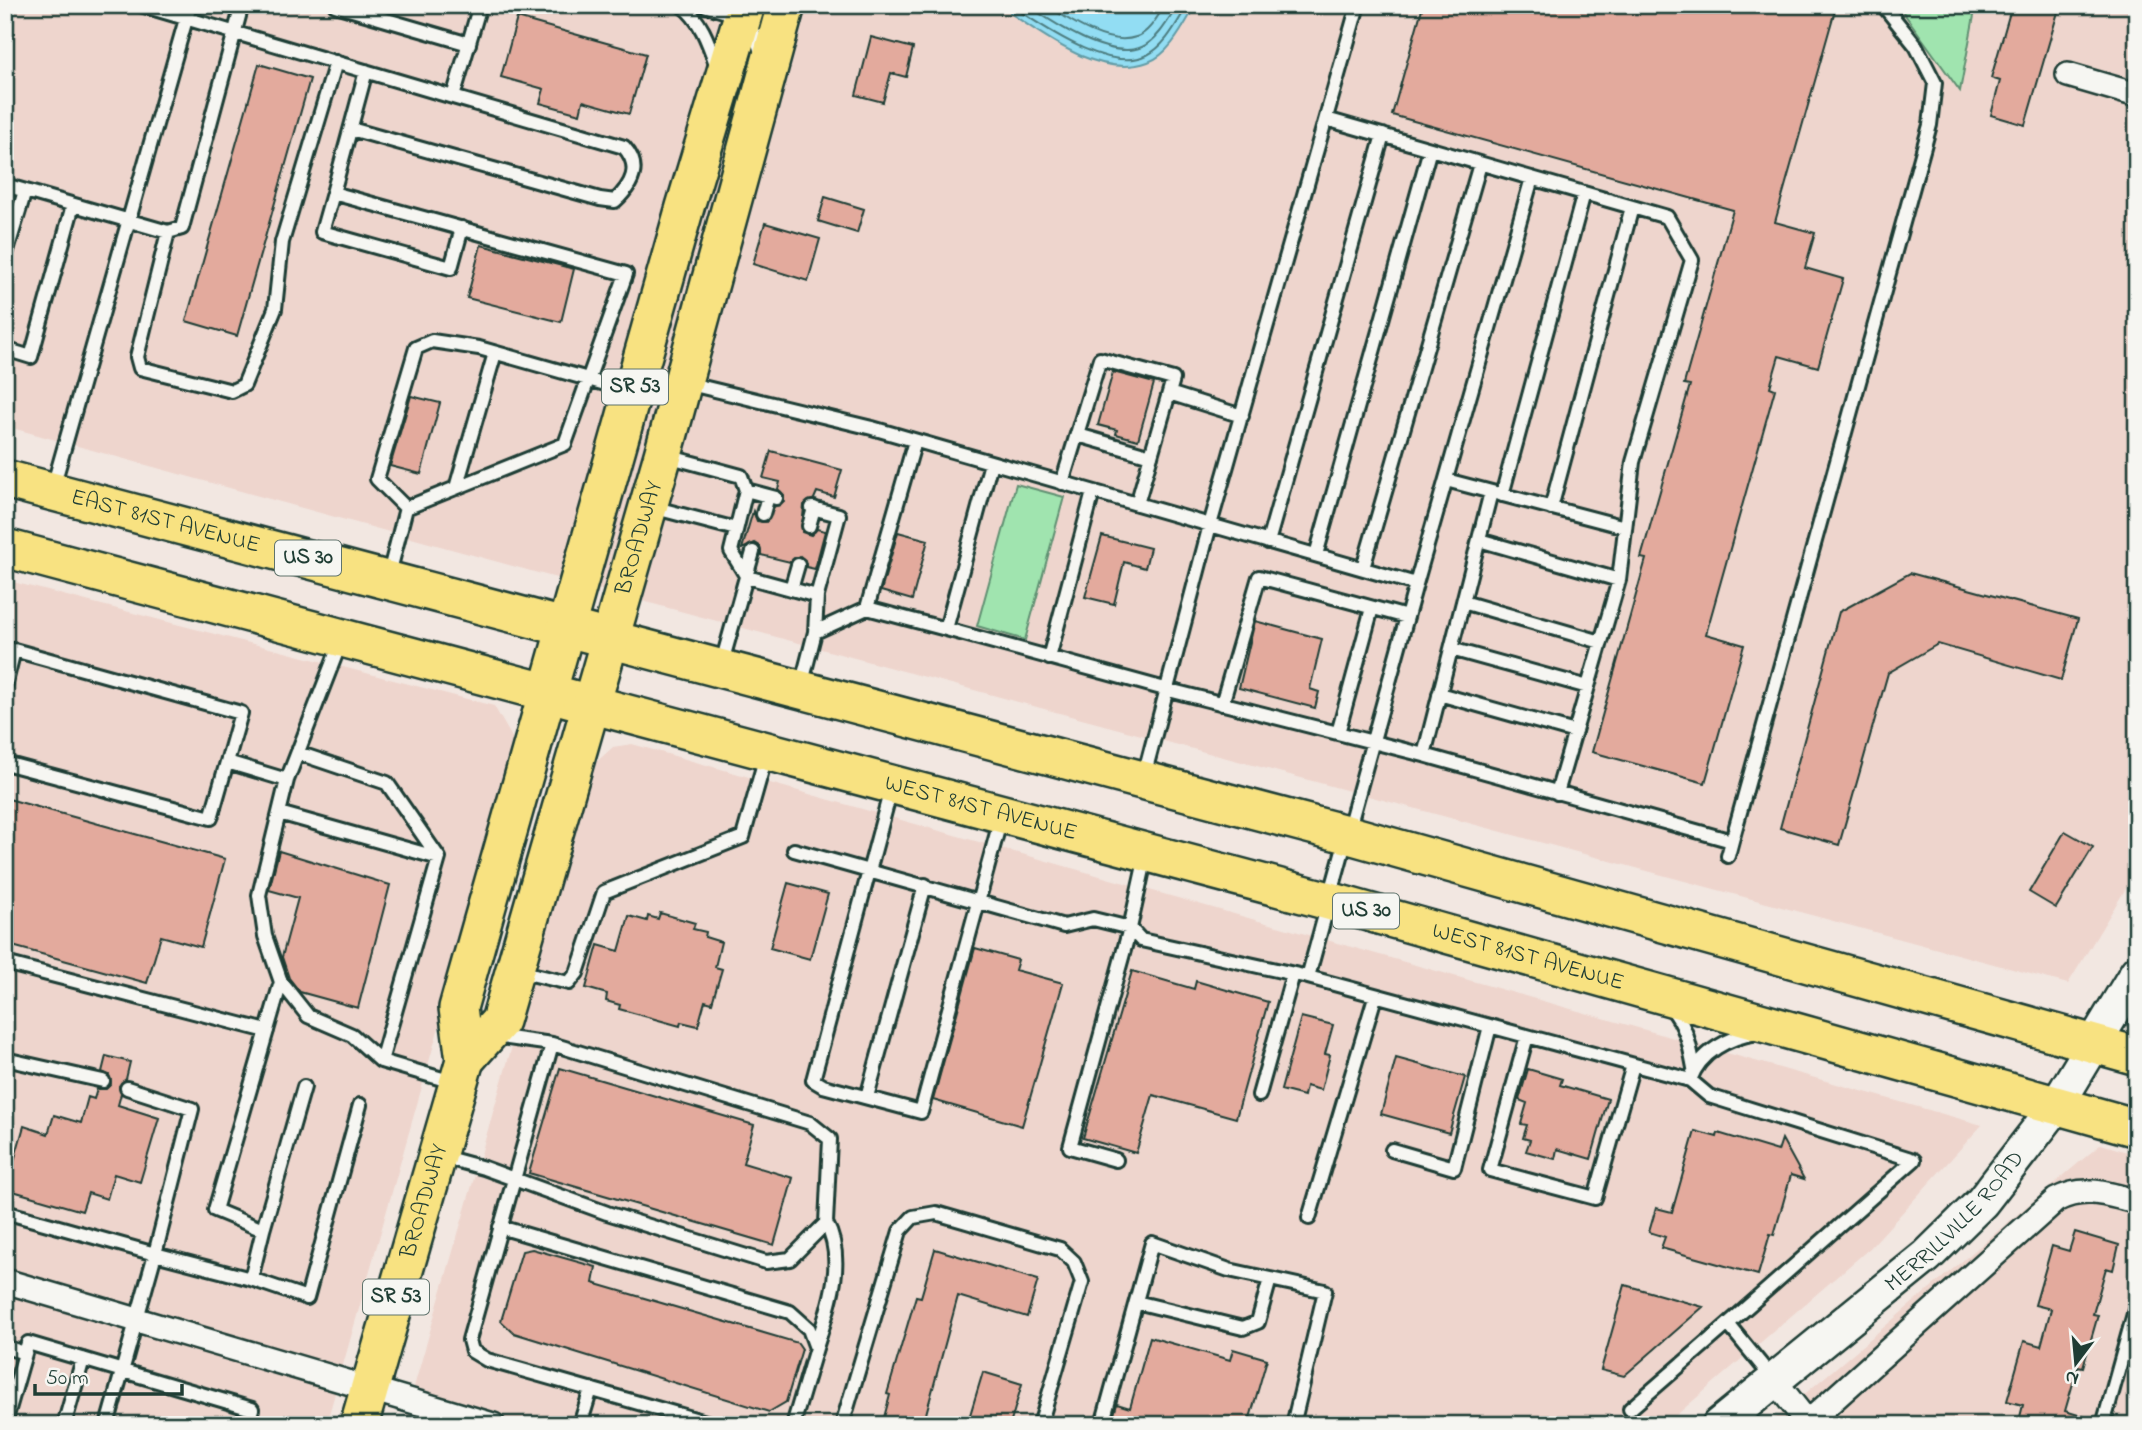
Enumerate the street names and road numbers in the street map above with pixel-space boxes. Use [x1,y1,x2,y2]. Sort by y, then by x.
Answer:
road number: SR 53 [602,370,668,404]
street label: BROADWAY [607,477,671,600]
street label: EAST 81ST AVENUE [67,481,264,562]
road number: US 30 [275,540,341,576]
street label: WEST 81ST AVENUE [881,767,1081,850]
road number: US 30 [1333,894,1399,928]
street label: WEST 81ST AVENUE [1428,914,1628,1000]
street label: BROADWAY [392,1140,456,1263]
street label: MERRILLVILLE ROAD [1878,1144,2032,1300]
road number: SR 53 [363,1280,429,1314]

